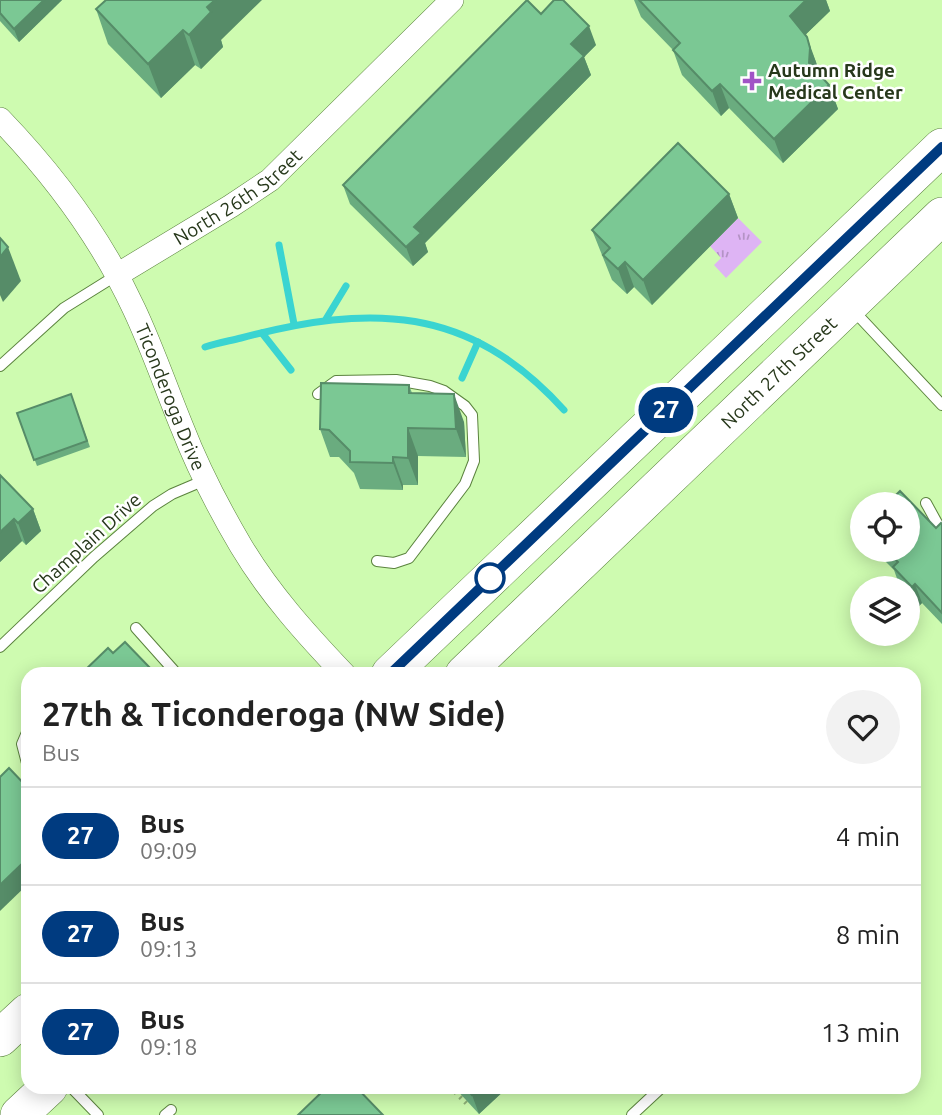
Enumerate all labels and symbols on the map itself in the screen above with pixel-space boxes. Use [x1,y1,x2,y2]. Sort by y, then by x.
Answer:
place label: Autumn Ridge Medical Center [768,59,903,103]
marker: Autumn Ridge Medical Center [742,71,762,91]
street label: North 26th Street [170,144,306,249]
street label: North 27th Street [716,312,842,433]
street label: Ticonderoga Drive [131,320,210,474]
line badge: 27 [634,387,698,433]
street label: Champlain Drive [27,488,145,598]
unlabelled marker [475,563,505,593]

